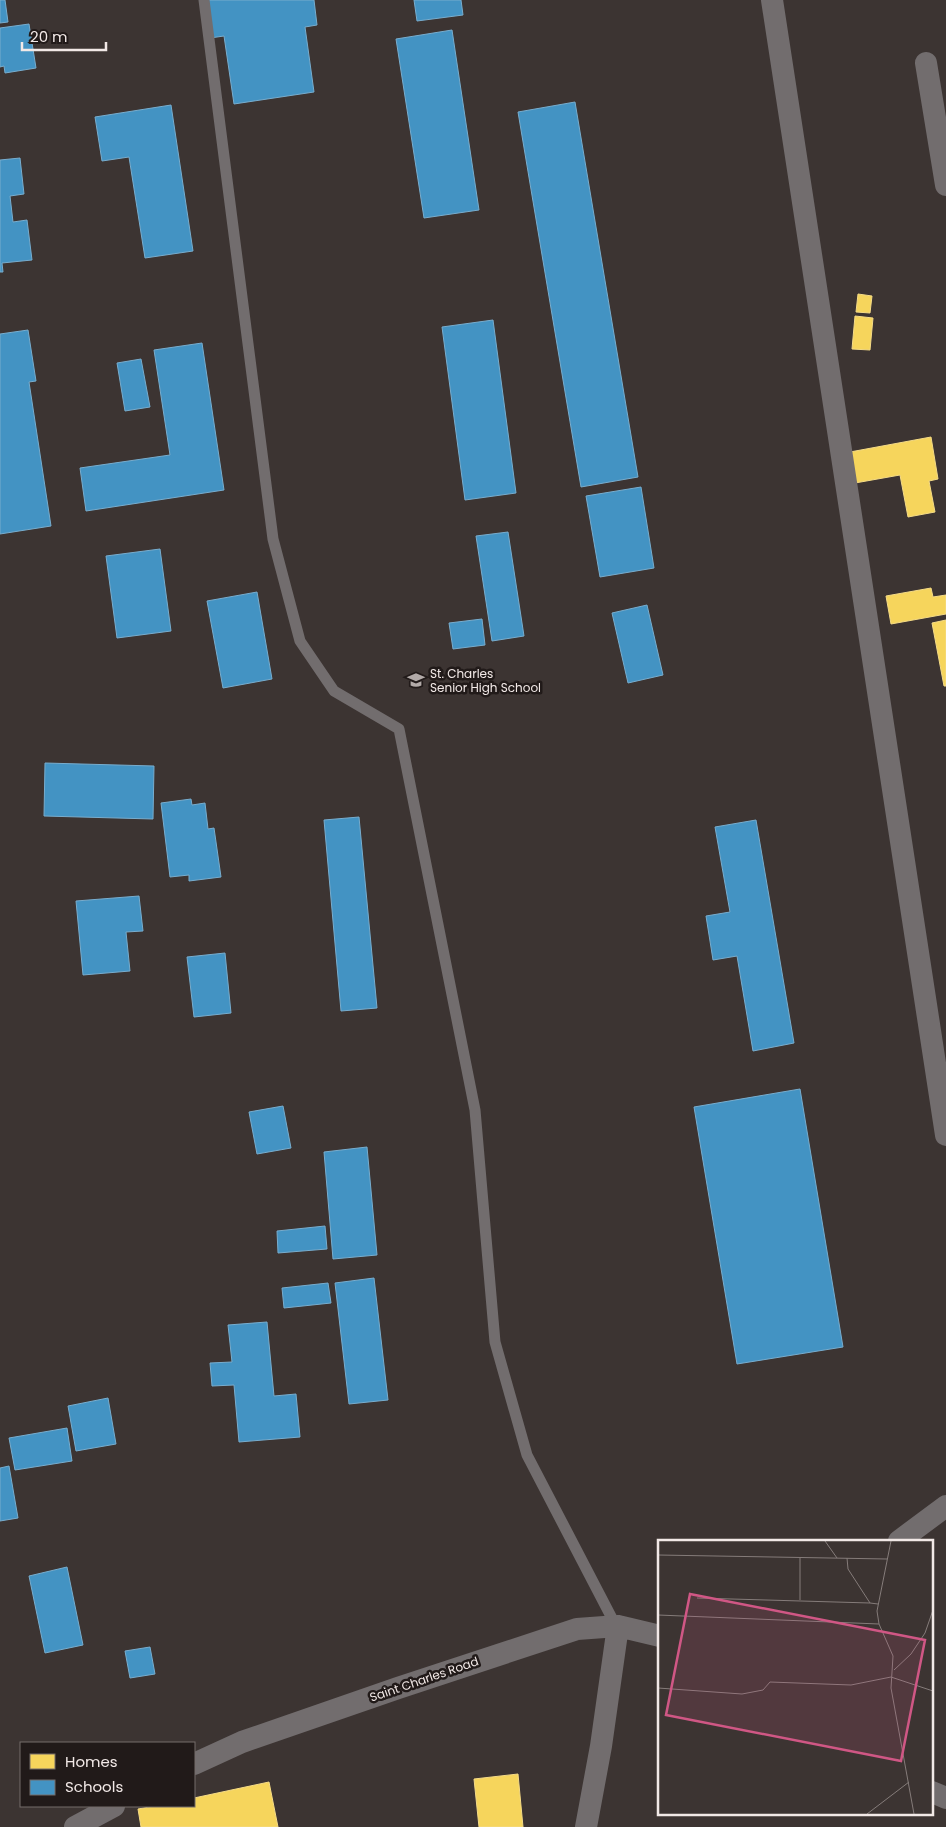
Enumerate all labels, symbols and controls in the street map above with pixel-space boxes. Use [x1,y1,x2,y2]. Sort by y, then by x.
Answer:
scale bar [22,20,106,52]
text: 20 m [30,26,68,47]
place label: St. Charles Senior High School [430,665,541,696]
school or university icon: St. Charles Senior High School [406,670,426,690]
inset map [658,1540,934,1814]
street label: Saint Charles Road [367,1652,481,1706]
legend [20,1742,195,1807]
text: Homes [65,1751,118,1772]
text: Schools [65,1776,123,1797]

